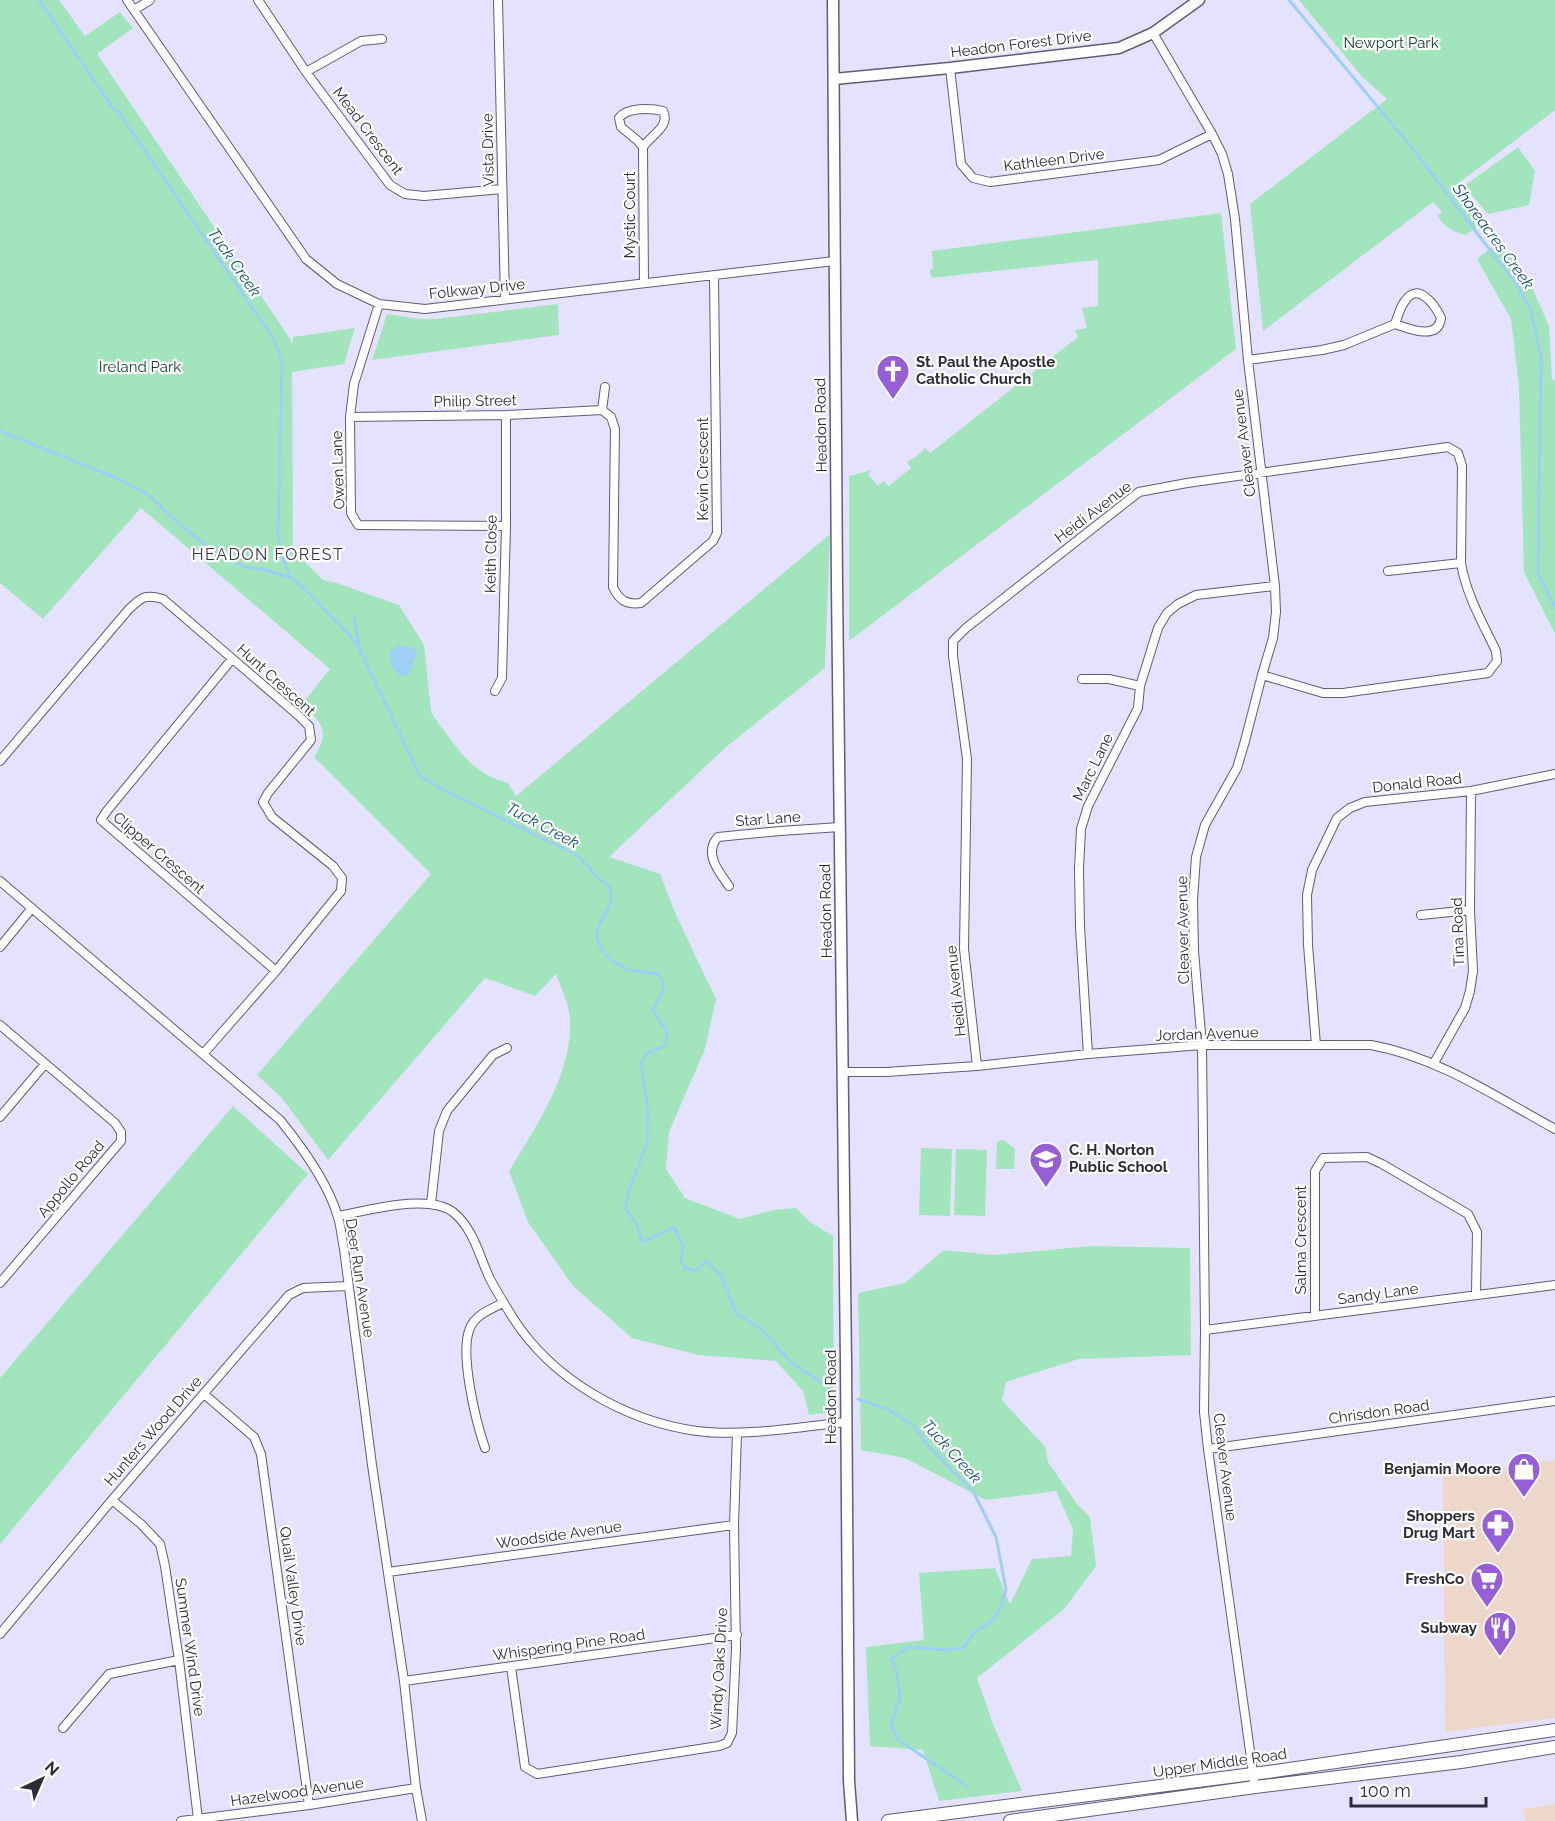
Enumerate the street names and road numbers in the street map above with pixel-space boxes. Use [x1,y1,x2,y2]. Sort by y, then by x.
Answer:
street label: Headon Forest Drive [950,26,1093,62]
street label: Mead Crescent [329,84,407,178]
street label: Vista Drive [478,113,498,187]
street label: Kathleen Drive [1002,145,1106,175]
street label: Mystic Court [621,171,639,259]
street label: Folkway Drive [428,275,526,303]
street label: Headon Road [811,377,831,473]
street label: Cleaver Avenue [1228,388,1260,498]
street label: Philip Street [433,391,517,411]
street label: Kevin Crescent [694,417,712,521]
street label: Owen Lane [328,430,348,510]
street label: Heidi Avenue [1051,477,1135,547]
street label: Keith Close [481,515,501,593]
street label: Hunt Crescent [233,640,319,720]
street label: Marc Lane [1069,730,1117,804]
street label: Donald Road [1371,769,1463,797]
street label: Clipper Crescent [109,808,209,898]
street label: Star Lane [735,808,801,830]
street label: Headon Road [816,863,836,959]
street label: Cleaver Avenue [1173,875,1193,984]
street label: Tina Road [1448,897,1468,967]
street label: Heidi Avenue [942,944,970,1038]
street label: Jordan Avenue [1155,1023,1259,1045]
street label: Appollo Road [34,1137,108,1221]
street label: Salma Crescent [1292,1185,1310,1295]
street label: Deer Run Avenue [342,1217,378,1339]
street label: Sandy Lane [1336,1279,1420,1309]
street label: Headon Road [822,1350,840,1444]
street label: Hunters Wood Drive [100,1372,206,1490]
street label: Chrisdon Road [1327,1396,1431,1428]
street label: Cleaver Avenue [1209,1412,1241,1522]
street label: Woodside Avenue [495,1517,623,1553]
street label: Quail Valley Drive [276,1525,310,1647]
street label: Summer Wind Drive [171,1577,209,1717]
street label: Windy Oaks Drive [707,1607,731,1731]
street label: Whispering Pine Road [492,1625,646,1665]
street label: Upper Middle Road [1152,1745,1288,1781]
street label: Hazelwood Avenue [229,1774,365,1810]

